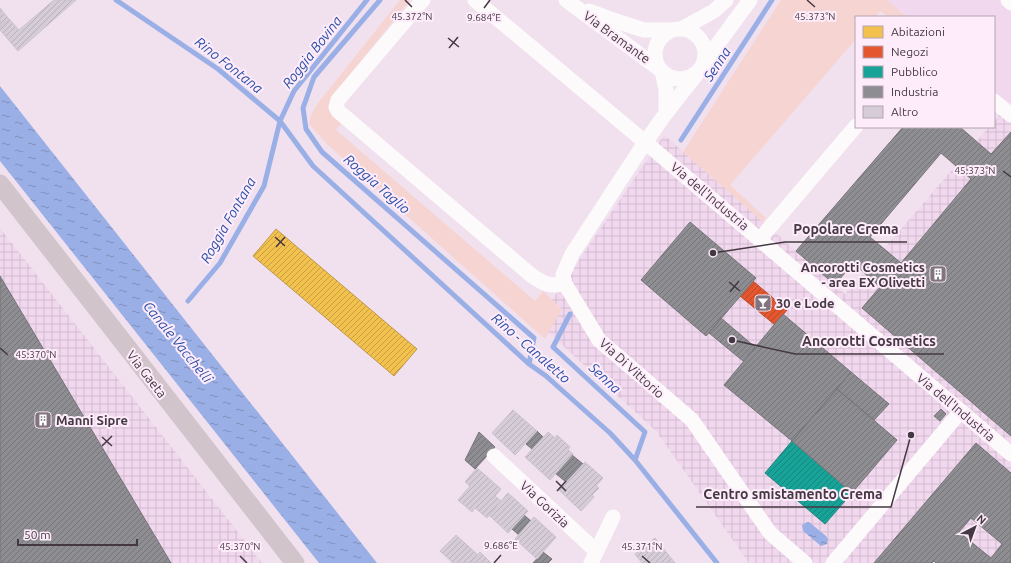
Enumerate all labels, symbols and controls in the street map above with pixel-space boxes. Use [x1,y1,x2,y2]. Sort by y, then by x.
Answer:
street label: Via Bramante [581,8,653,66]
text: 45.372°N [391,11,433,22]
text: 45.373°N [794,11,836,22]
water label: Roggia Bovina [279,12,345,91]
text: 9.684°E [467,12,501,23]
legend [855,16,995,128]
text: Abitazioni [891,25,945,38]
water label: Rino Fontana [192,34,266,97]
water label: Senna [700,44,734,85]
text: Negozi [891,45,929,58]
text: Pubblico [891,65,938,78]
text: Industria [891,85,938,98]
text: Altro [891,105,918,118]
water label: Roggia Taglio [341,151,414,217]
street label: Via dell'Industria [668,159,752,233]
text: 45.373°N [954,165,996,176]
water label: Roggia Fontana [197,174,259,266]
callout: Popolare Crema [785,216,907,242]
text: Popolare Crema [793,221,899,237]
place label: Ancorotti Cosmetics - area EX Olivetti [801,260,925,289]
building icon: Ancorotti Cosmetics - area EX Olivetti [928,264,948,284]
bar icon: 30 e Lode [753,293,773,313]
place label: 30 e Lode [776,296,835,310]
water label: Canale Vacchelli [140,298,216,386]
water label: Rino - Canaletto [488,310,574,387]
callout: Ancorotti Cosmetics [795,328,944,354]
text: Ancorotti Cosmetics [802,333,936,349]
street label: Via Di Vittorio [597,335,667,401]
street label: Via Gaeta [124,348,170,400]
text: 45.370°N [15,349,57,360]
water label: Senna [585,359,624,397]
street label: Via dell'Industria [914,370,998,444]
building icon: Manni Sipre [33,410,53,430]
place label: Manni Sipre [56,413,128,427]
street label: Via Gorizia [518,478,572,530]
callout: Centro smistamento Crema [696,481,891,507]
text: Centro smistamento Crema [703,486,883,502]
north arrow [955,507,995,547]
text: N [975,512,989,527]
scale bar [18,521,137,547]
text: 50 m [24,528,51,541]
text: 9.686°E [484,540,518,551]
text: 45.370°N [219,541,261,552]
text: 45.371°N [621,541,663,552]

